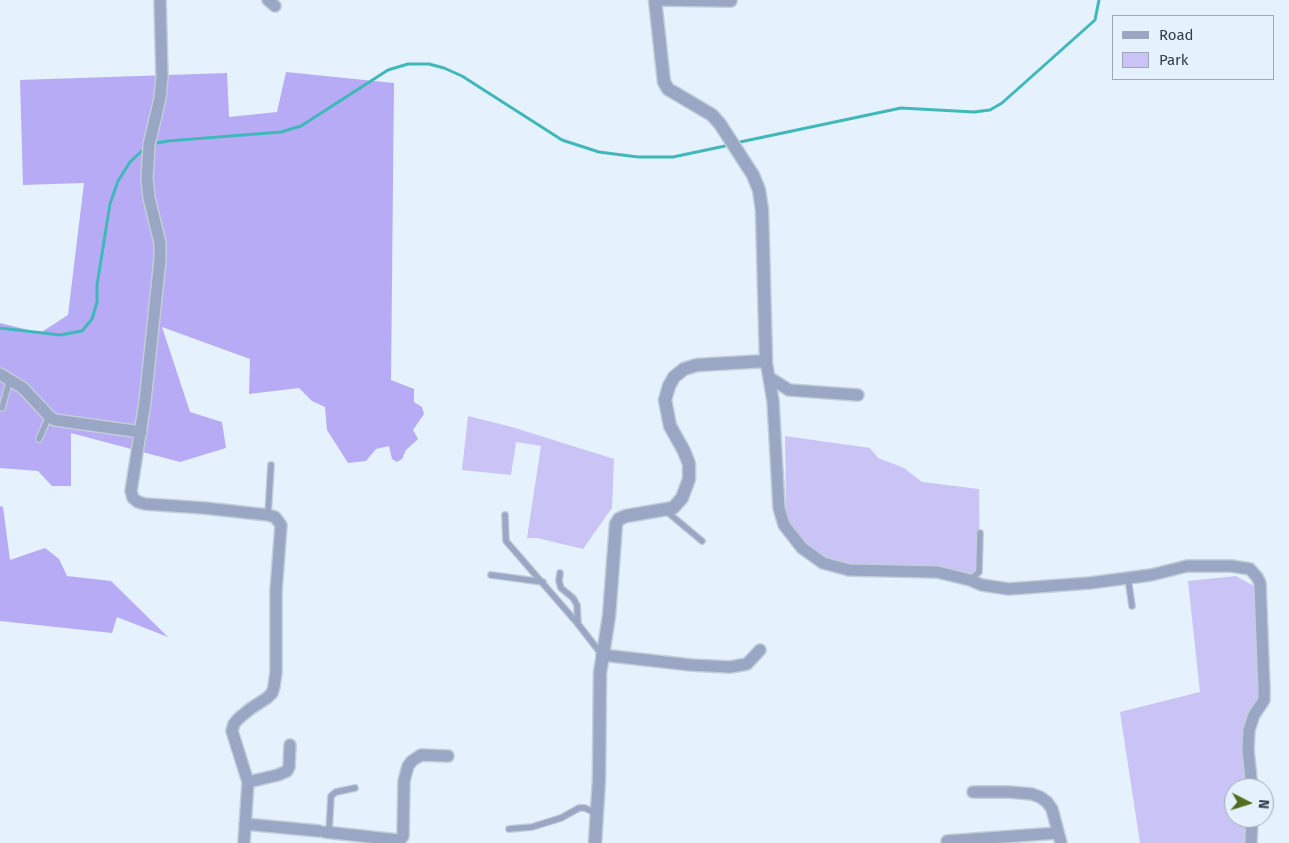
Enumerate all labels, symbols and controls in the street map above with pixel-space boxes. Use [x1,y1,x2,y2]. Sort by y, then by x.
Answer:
legend [1112,15,1274,80]
text: Road [1159,26,1194,44]
text: Park [1159,51,1189,69]
north arrow [1224,778,1274,828]
text: N [1255,799,1272,810]

